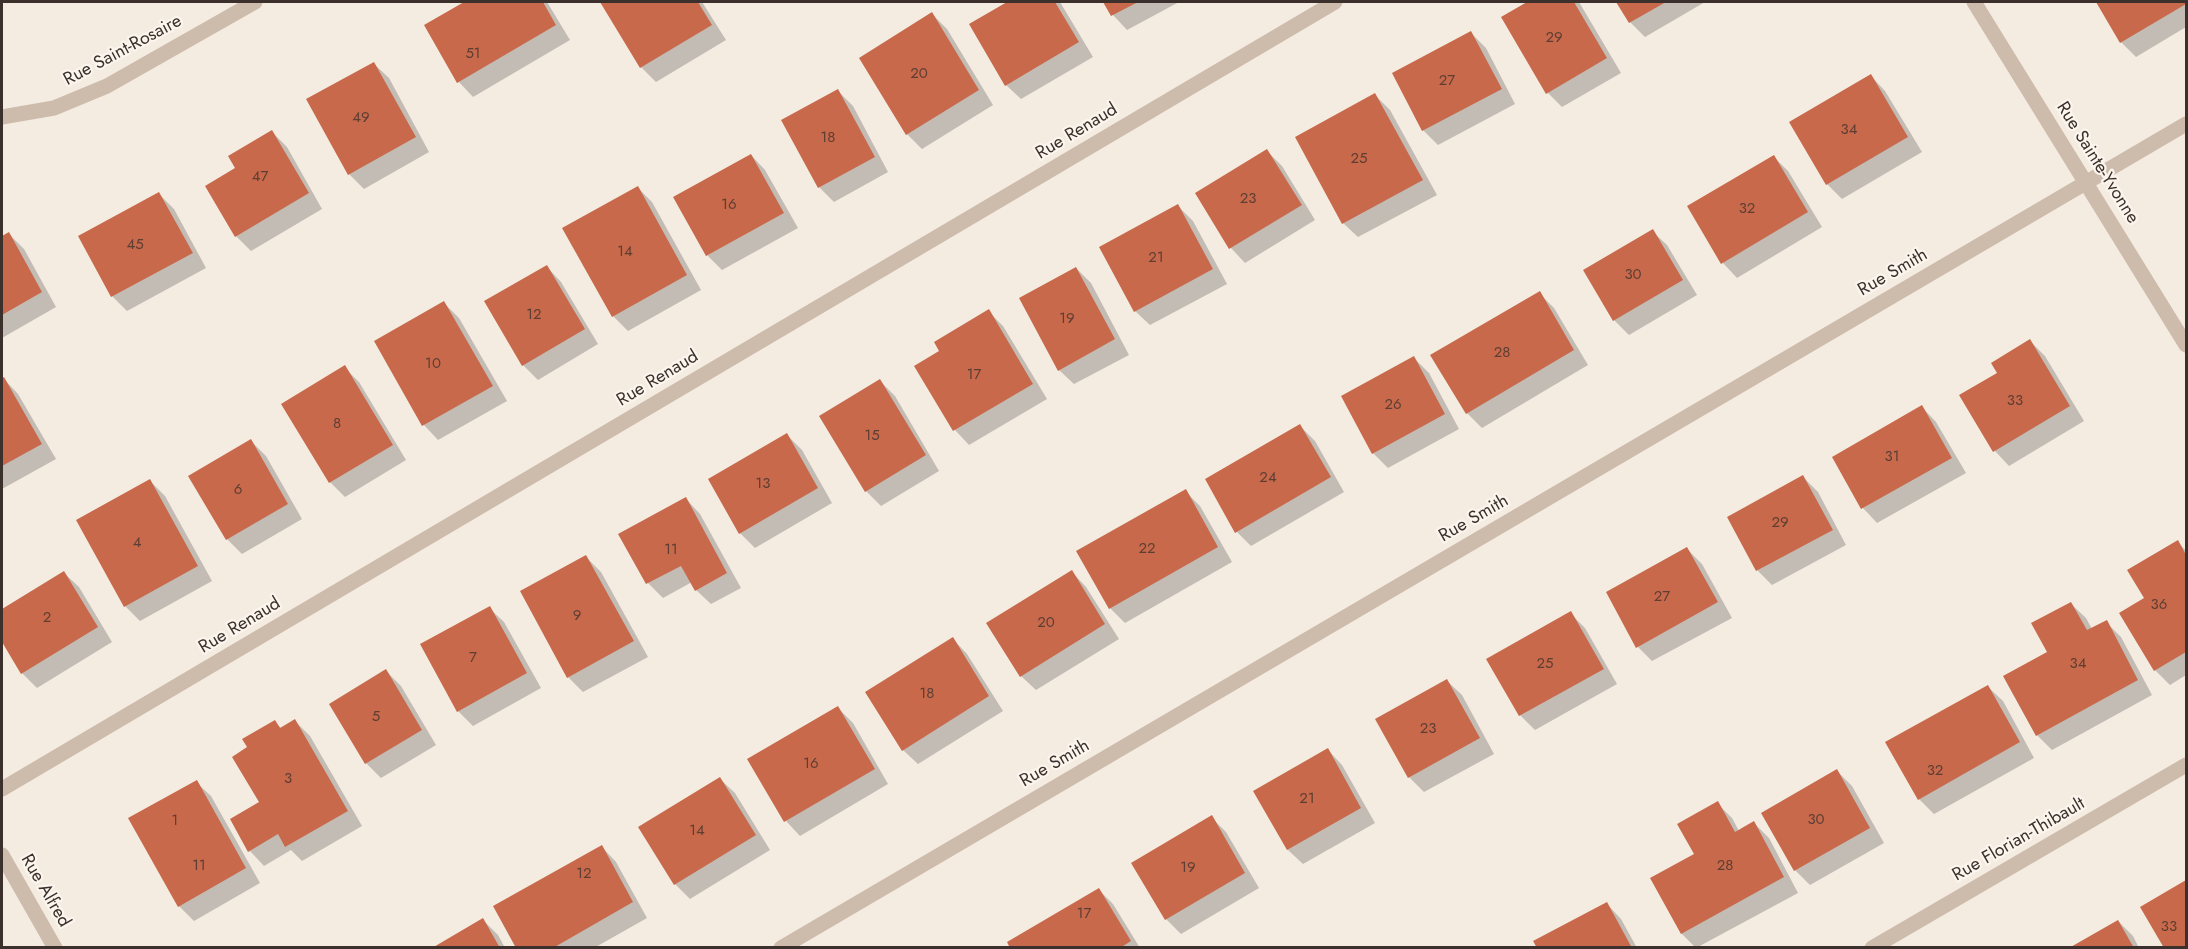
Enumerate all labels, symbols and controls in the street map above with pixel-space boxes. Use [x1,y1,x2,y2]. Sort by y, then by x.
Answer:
street label: Rue Saint-Rosaire [60,11,186,91]
house number: 29 [1545,29,1563,47]
house number: 51 [465,45,481,63]
house number: 20 [910,65,928,83]
house number: 27 [1439,72,1455,90]
street label: Rue Sainte-Yvonne [2051,98,2143,228]
street label: Rue Renaud [1032,99,1122,165]
house number: 49 [352,109,370,127]
house number: 34 [1841,121,1857,139]
house number: 18 [821,129,835,147]
house number: 25 [1351,150,1367,168]
house number: 47 [252,168,268,186]
house number: 23 [1240,190,1256,208]
house number: 16 [721,196,737,214]
house number: 32 [1739,200,1755,218]
house number: 45 [126,236,144,254]
house number: 14 [617,243,633,261]
street label: Rue Smith [1854,245,1932,301]
house number: 21 [1148,249,1164,267]
house number: 30 [1624,266,1642,284]
house number: 12 [526,306,542,324]
house number: 19 [1059,310,1075,328]
house number: 28 [1494,344,1510,362]
street label: Rue Renaud [613,346,703,412]
house number: 10 [425,355,441,373]
house number: 17 [967,366,981,384]
house number: 33 [2007,392,2023,410]
house number: 26 [1384,396,1402,414]
house number: 8 [333,415,341,433]
house number: 15 [864,427,880,445]
house number: 31 [1885,448,1899,466]
house number: 24 [1259,469,1277,487]
house number: 13 [756,475,770,493]
house number: 6 [234,481,242,499]
street label: Rue Smith [1435,491,1513,547]
house number: 29 [1771,514,1789,532]
house number: 4 [133,534,141,552]
house number: 22 [1138,540,1156,558]
house number: 11 [664,541,678,559]
house number: 27 [1654,588,1670,606]
street label: Rue Renaud [195,593,285,659]
house number: 36 [2151,596,2167,614]
house number: 9 [573,607,581,625]
house number: 2 [43,609,51,627]
house number: 20 [1037,614,1055,632]
house number: 7 [469,649,477,667]
house number: 25 [1537,655,1553,673]
house number: 34 [2070,655,2086,673]
house number: 18 [920,685,934,703]
house number: 5 [372,708,380,726]
house number: 23 [1420,720,1436,738]
street label: Rue Smith [1016,736,1094,792]
house number: 16 [803,755,819,773]
house number: 32 [1927,762,1943,780]
house number: 3 [284,770,292,788]
house number: 21 [1299,790,1315,808]
street label: Rue Florian-Thibault [1949,793,2089,887]
house number: 30 [1807,811,1825,829]
house number: 1 [172,812,178,830]
house number: 14 [689,822,705,840]
street label: Rue Alfred [15,851,75,931]
house number: 11 [192,857,206,875]
house number: 28 [1717,857,1733,875]
house number: 19 [1180,859,1196,877]
house number: 12 [576,865,592,883]
house number: 17 [1077,905,1091,923]
house number: 33 [2161,918,2177,936]

